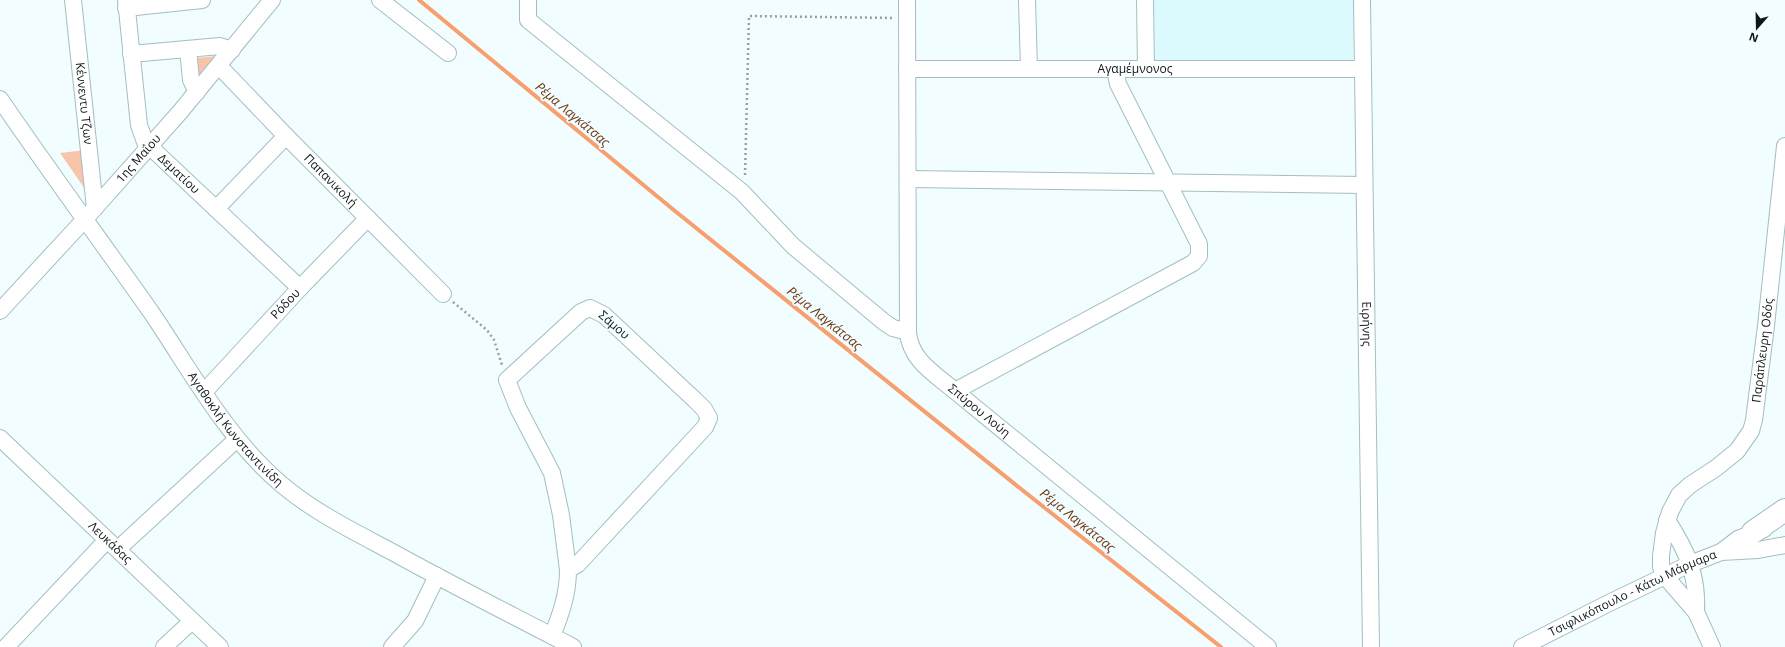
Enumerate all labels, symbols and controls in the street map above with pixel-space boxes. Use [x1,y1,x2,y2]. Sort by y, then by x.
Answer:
north arrow [1737,8,1777,48]
text: N [1747,29,1760,46]
street label: Αγαμέμνονoς [1098,60,1173,77]
street label: Κέννεντυ Τζων [72,61,97,145]
water label: Ρέμα Λαγκάτσας [532,77,614,151]
street label: 1ης Μαΐου [112,130,164,186]
street label: Δεματίου [154,149,204,197]
street label: Παπανικολή [300,150,361,211]
water label: Ρέμα Λαγκάτσας [783,282,867,354]
street label: Ρόδου [267,284,304,323]
street label: Παράπλευρη Οδός [1747,297,1777,404]
street label: Ειρήνης [1358,301,1376,347]
street label: Σάμου [595,306,634,343]
street label: Αγαθοκλή Κωνσταντινίδη [184,368,287,490]
street label: Σπύρου Λούη [945,380,1014,441]
water label: Ρέμα Λαγκάτσας [1036,484,1120,556]
street label: Λευκάδας [85,517,136,567]
street label: Τσιφλικόπουλο - Κάτω Μάρμαρα [1545,545,1719,640]

